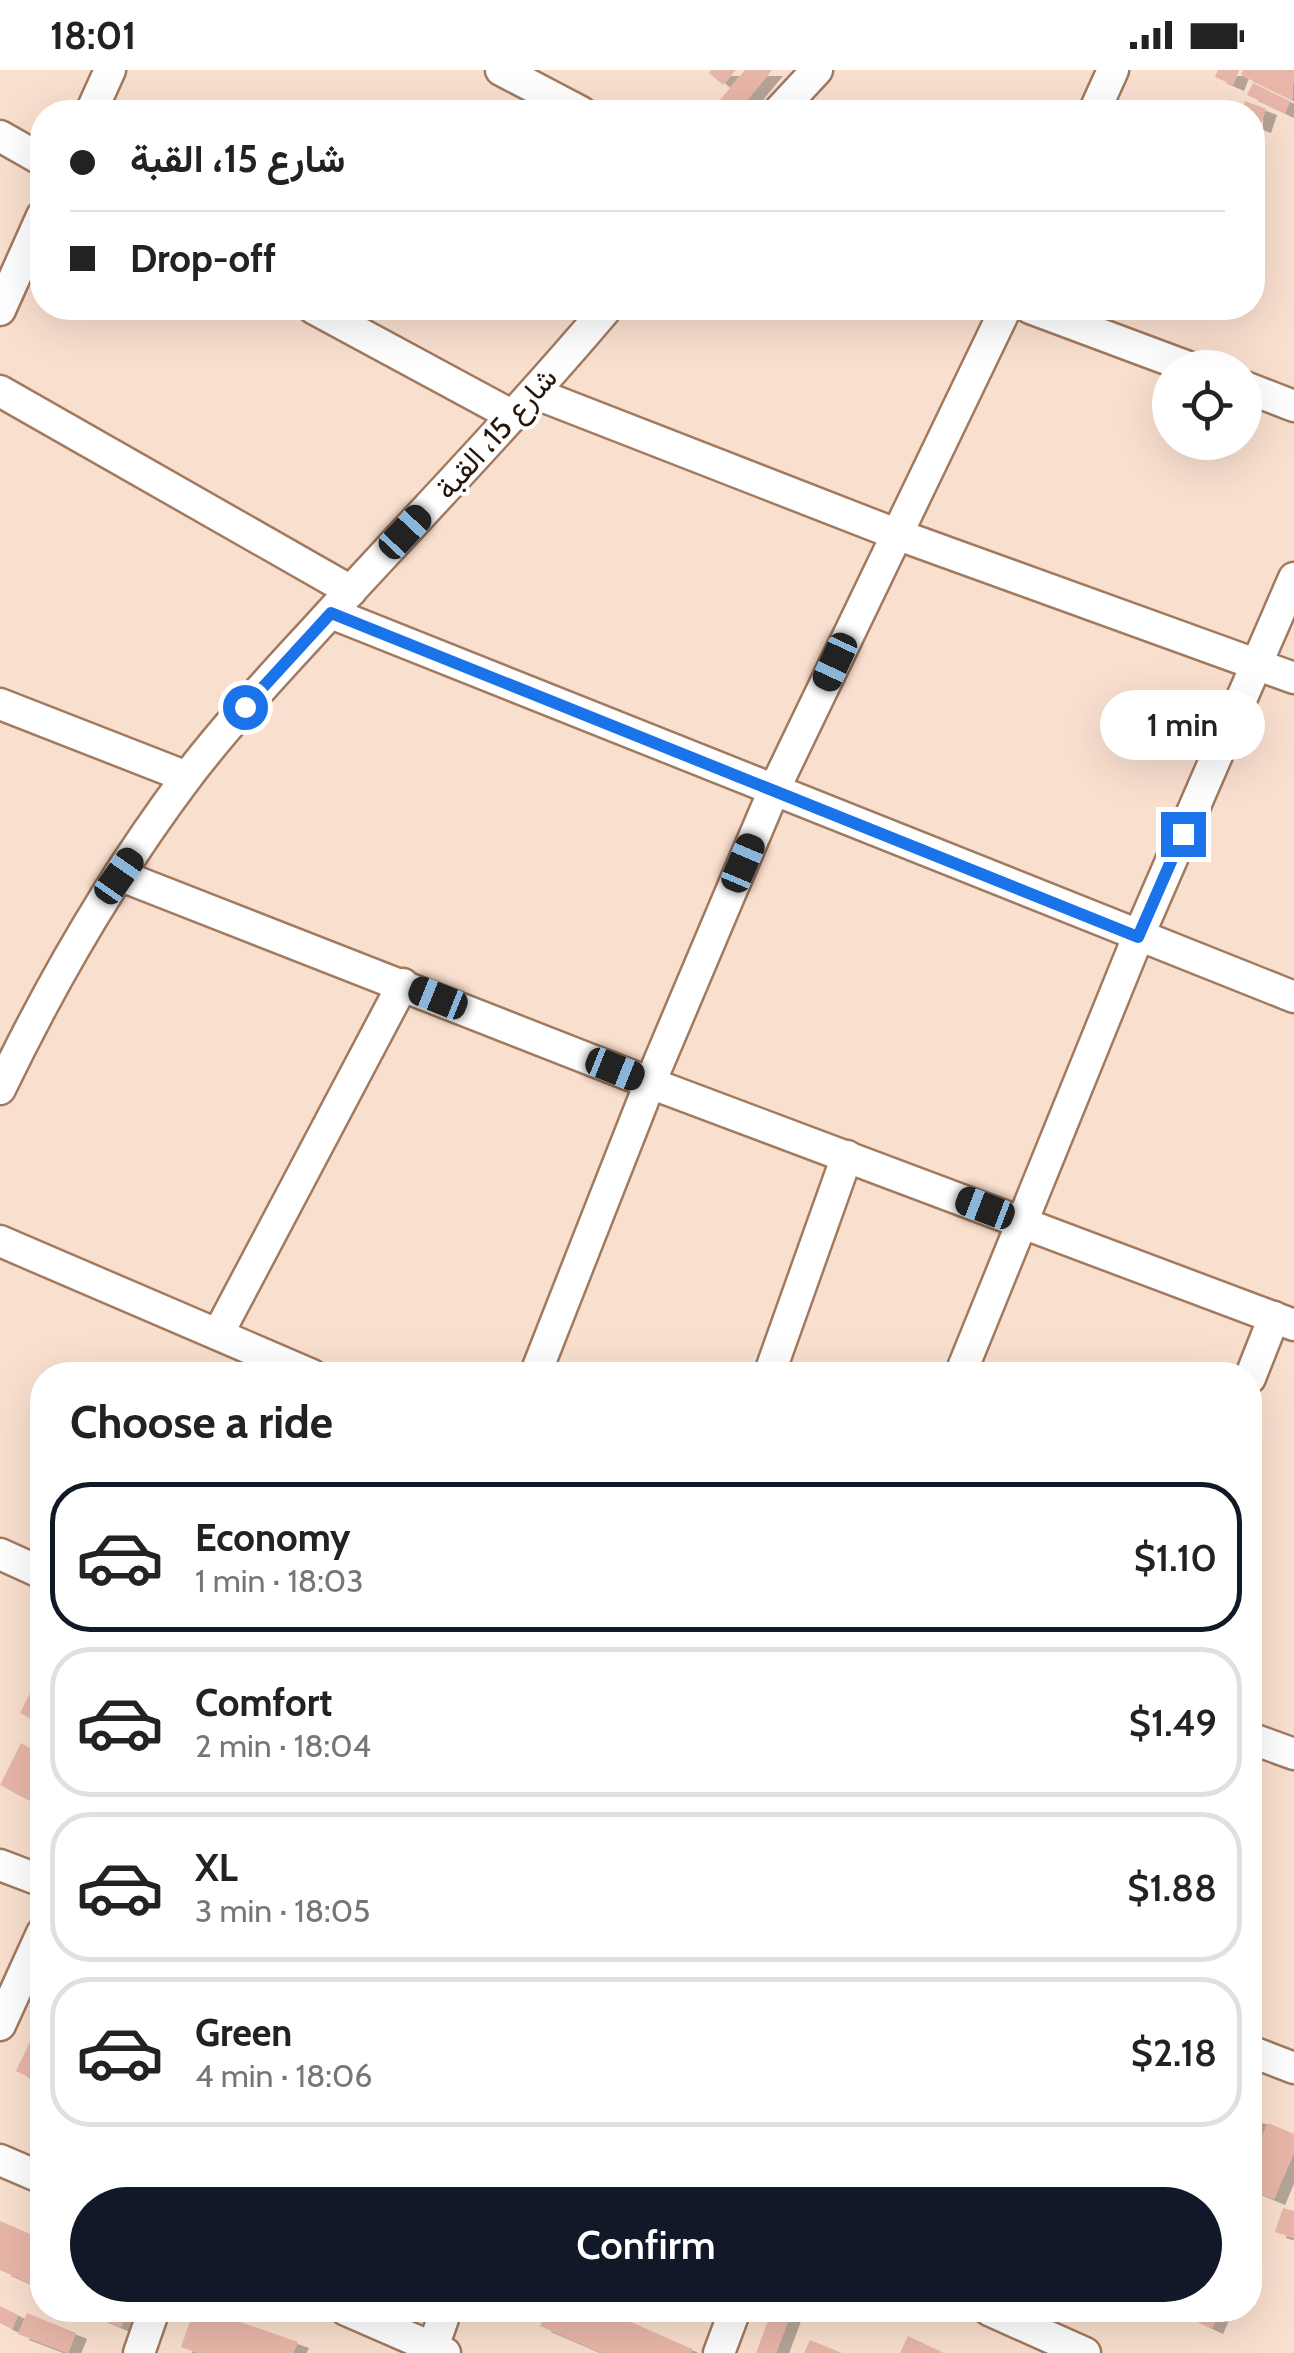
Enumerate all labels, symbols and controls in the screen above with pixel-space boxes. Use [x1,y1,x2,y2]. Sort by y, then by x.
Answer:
text: 18:01 [50,12,136,59]
text: شارع 15، القبة [130,135,345,182]
text: Drop-off [130,235,276,282]
map controls [1152,350,1262,460]
button: locate [1152,350,1262,460]
street label: شارع 15، القبة [427,359,566,508]
car [374,500,436,564]
car [809,628,861,696]
route start [223,685,268,730]
callout: 1 min [1100,689,1266,759]
text: 1 min [1147,705,1218,744]
route end [1161,812,1206,857]
car [717,830,769,896]
car [90,843,148,909]
car [405,973,471,1023]
car [582,1044,648,1094]
car [952,1183,1018,1233]
text: Choose a ride [70,1395,333,1449]
icon: car [75,1512,165,1602]
text: Economy [195,1514,350,1561]
text: $1.10 [1134,1534,1217,1581]
text: 1 min · 18:03 [195,1561,364,1600]
icon: car [75,1677,165,1767]
text: Comfort [195,1679,332,1726]
text: $1.49 [1129,1699,1217,1746]
text: 2 min · 18:04 [195,1726,371,1765]
icon: car [75,1842,165,1932]
text: XL [195,1844,238,1891]
text: $1.88 [1127,1864,1217,1911]
text: 3 min · 18:05 [195,1891,370,1930]
icon: car [75,2007,165,2097]
text: Green [195,2009,292,2056]
text: $2.18 [1131,2029,1217,2076]
text: 4 min · 18:06 [195,2056,372,2095]
button: Confirm [70,2187,1222,2302]

